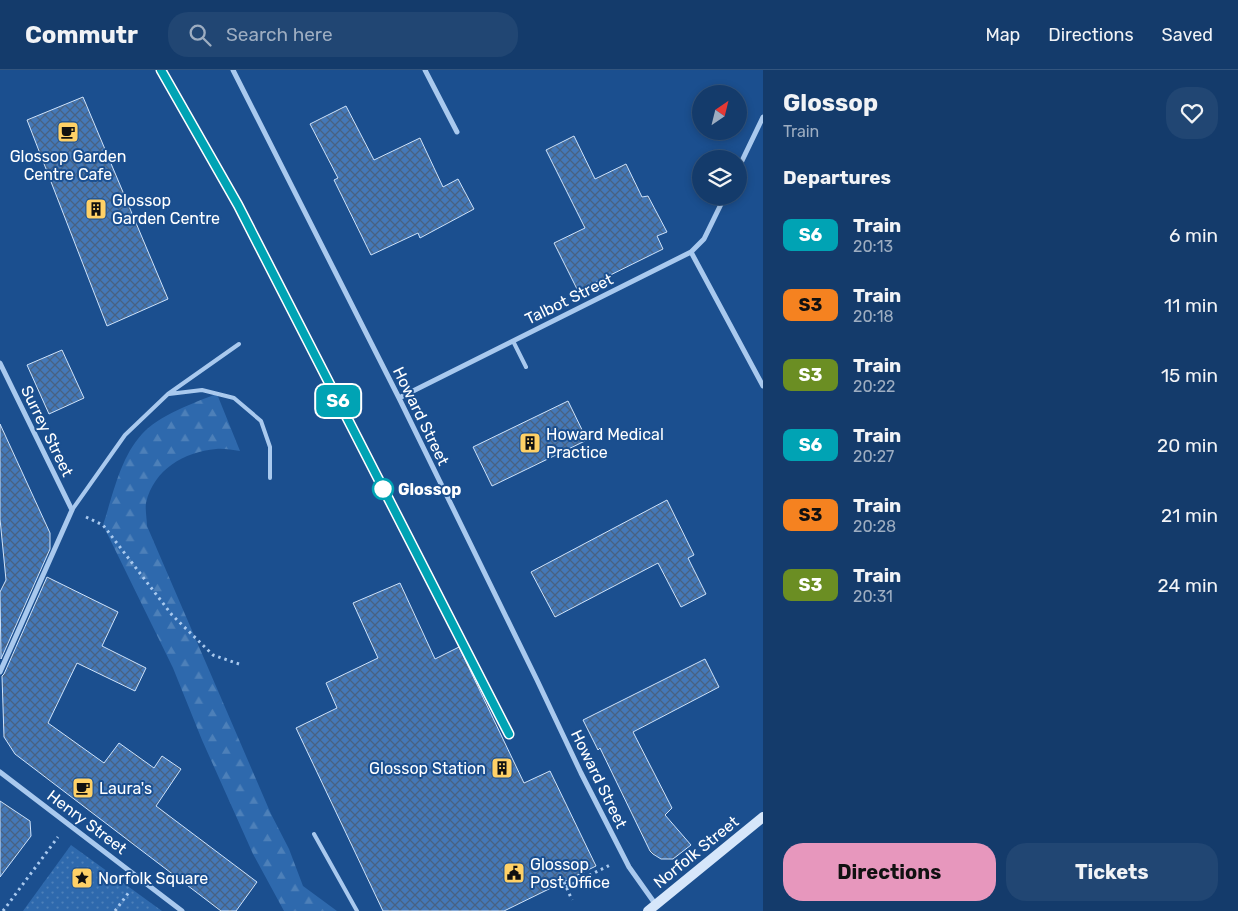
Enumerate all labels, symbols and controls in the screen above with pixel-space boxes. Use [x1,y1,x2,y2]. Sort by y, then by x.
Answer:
search box [168,12,518,57]
text: Commutr [25,21,138,49]
icon: search [186,21,214,49]
text: Search here [226,23,333,46]
text: Map [985,24,1020,46]
text: Directions [1048,24,1134,46]
text: Saved [1162,24,1213,46]
north arrow [692,85,748,140]
map controls [692,85,747,205]
button: heart [1166,87,1218,139]
text: Glossop [783,89,878,117]
cafe icon: Glossop Garden Centre Cafe [56,120,80,144]
text: Train [783,122,819,141]
place label: Glossop Garden Centre Cafe [10,147,126,184]
button: layers [692,150,747,205]
text: Departures [783,166,891,189]
place label: Glossop Garden Centre [112,191,220,228]
building icon: Glossop Garden Centre [84,197,108,221]
text: Train [853,214,901,237]
text: S6 [799,224,822,246]
text: 6 min [1169,224,1218,247]
text: 20:13 [853,237,893,256]
street label: Talbot Street [522,270,616,328]
text: Train [853,284,901,307]
text: S3 [799,294,822,316]
text: 11 min [1164,294,1218,317]
text: 20:18 [853,307,894,326]
text: Train [853,354,901,377]
street label: Howard Street [389,364,453,468]
text: S3 [799,364,822,386]
text: 15 min [1161,364,1218,387]
text: 20:22 [853,377,895,396]
street label: Surrey Street [17,382,77,480]
line badge: S6 [316,385,360,417]
text: S6 [326,390,350,412]
text: Train [853,424,901,447]
place label: Howard Medical Practice [546,425,664,462]
building icon: Howard Medical Practice [518,431,542,455]
text: S6 [799,434,822,456]
text: 20 min [1157,434,1218,457]
text: 20:27 [853,447,894,466]
marker: Glossop [372,478,394,500]
place label: Glossop [398,480,461,499]
text: Train [853,494,901,517]
text: S3 [799,504,822,526]
text: 21 min [1161,504,1218,527]
text: 20:28 [853,517,896,536]
text: Train [853,564,901,587]
text: S3 [799,574,822,596]
text: 24 min [1158,574,1218,597]
text: 20:31 [853,587,893,606]
street label: Howard Street [567,727,631,831]
building icon: Glossop Station [490,756,514,780]
place label: Glossop Station [369,759,486,778]
cafe icon: Laura's [71,776,95,800]
place label: Laura's [99,779,152,798]
street label: Henry Street [43,786,131,858]
street label: Norfolk Street [650,812,742,892]
button: Directions [783,843,996,901]
button: Tickets [1006,843,1218,901]
place label: Glossop Post Office [530,855,610,892]
public building icon: Glossop Post Office [502,861,526,885]
place icon: Norfolk Square [70,866,94,890]
place label: Norfolk Square [98,869,208,888]

